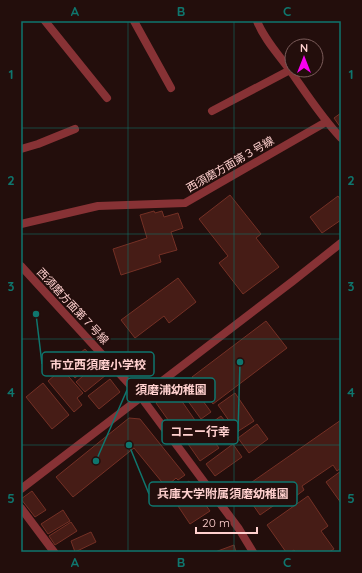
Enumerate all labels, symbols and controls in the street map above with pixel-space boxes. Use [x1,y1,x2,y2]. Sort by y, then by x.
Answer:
text: A [71,3,80,19]
text: B [177,3,185,19]
text: C [283,3,291,19]
north arrow [284,38,324,78]
text: N [300,41,308,55]
text: 1 [8,66,14,82]
text: 1 [348,66,354,82]
street label: 西須磨方面第３号線 [184,133,276,195]
text: 2 [7,172,15,188]
text: 2 [347,172,355,188]
street label: 西須磨方面第７号線 [34,265,112,347]
text: 3 [8,278,15,294]
text: 3 [348,278,355,294]
callout: 市立西須磨小学校 [42,352,154,376]
text: 市立西須磨小学校 [50,357,146,372]
callout: 須磨浦幼稚園 [127,378,215,402]
text: 須磨浦幼稚園 [135,382,207,397]
text: 4 [7,384,15,400]
text: 4 [347,384,355,400]
callout: コニー行幸 [162,420,238,444]
text: コニー行幸 [170,424,230,439]
callout: 兵庫大学附属須磨幼稚園 [149,482,297,506]
text: 兵庫大学附属須磨幼稚園 [157,486,289,501]
text: 5 [7,490,15,506]
text: 5 [347,490,355,506]
scale bar [196,509,257,535]
text: 20 m [202,515,230,530]
text: A [71,554,80,570]
text: B [177,554,185,570]
text: C [283,554,291,570]

